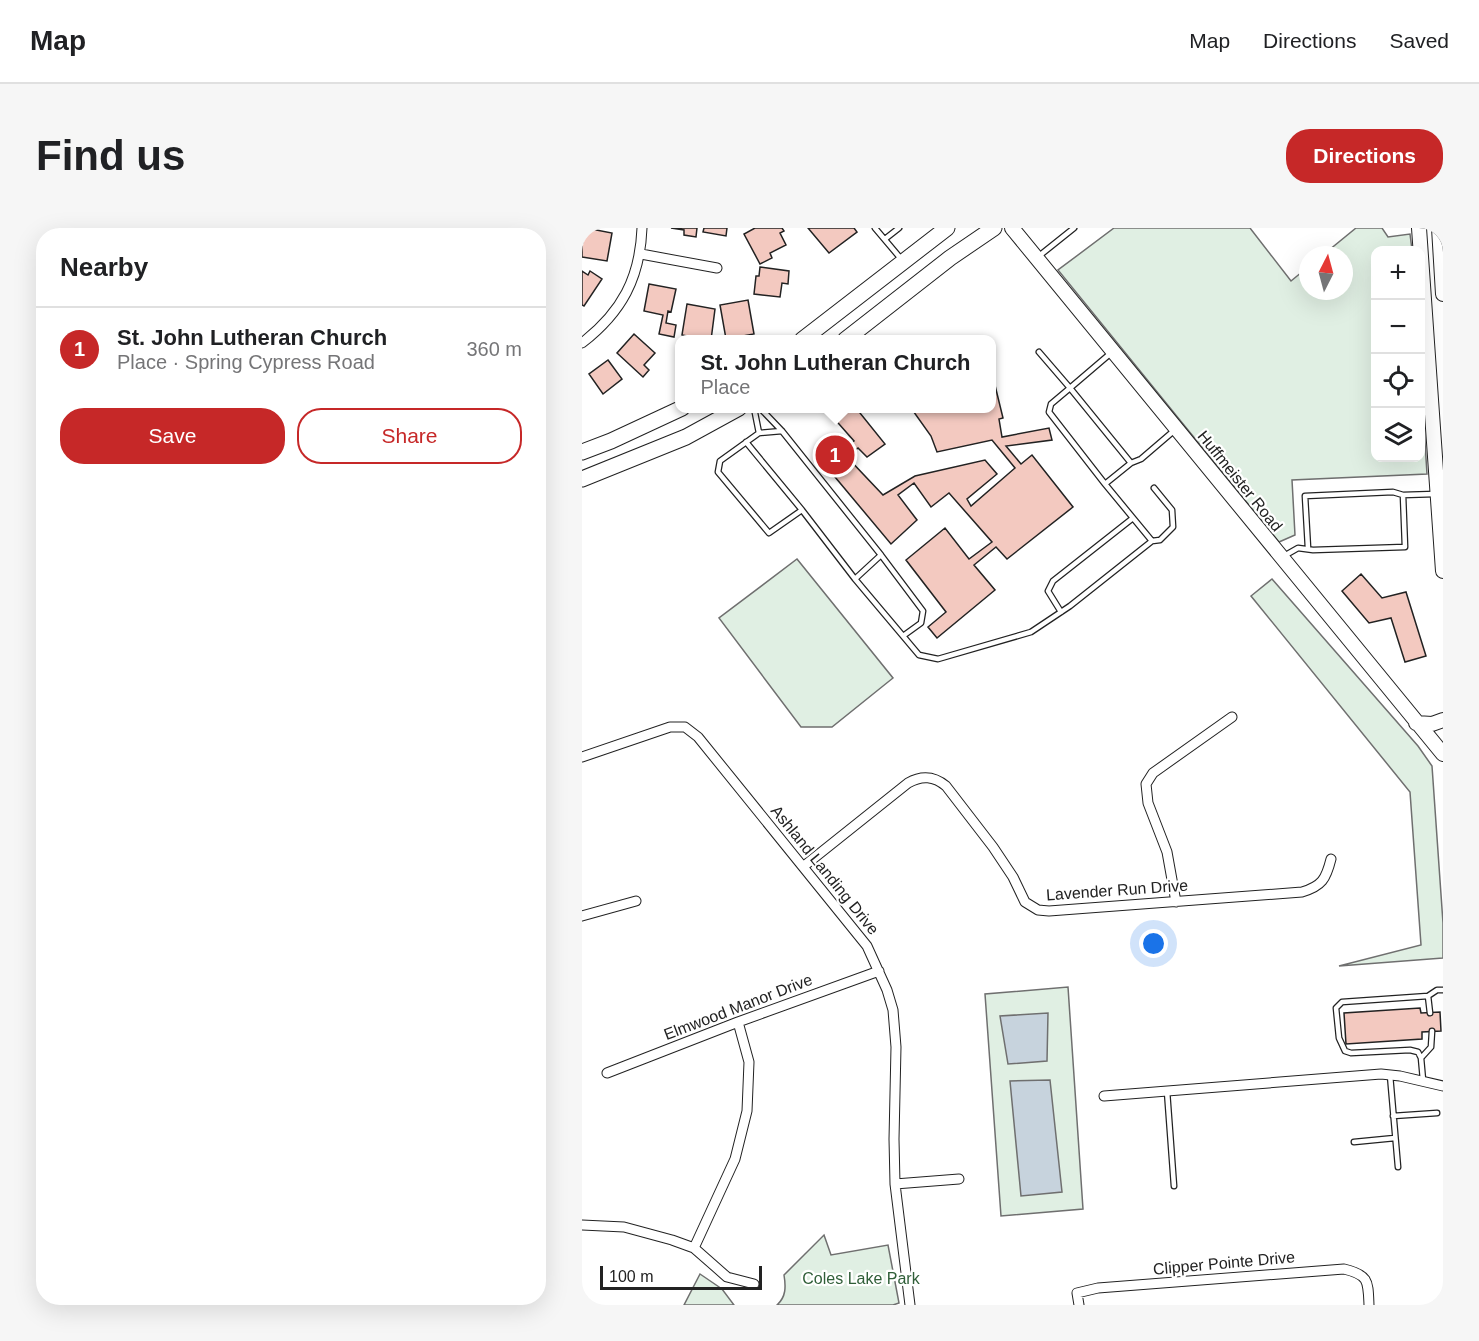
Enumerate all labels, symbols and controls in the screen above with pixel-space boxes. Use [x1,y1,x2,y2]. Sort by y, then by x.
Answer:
text: Map [30,25,86,56]
text: Map [1189,29,1230,52]
text: Directions [1263,29,1356,52]
text: Saved [1389,29,1449,52]
button: Directions [1286,129,1443,183]
text: Find us [36,132,185,179]
north arrow [1299,246,1353,300]
map controls [1371,246,1425,462]
button: + [1371,246,1425,300]
text: Nearby [60,252,148,282]
button: − [1371,300,1425,354]
text: St. John Lutheran Church [117,325,387,350]
popup [675,335,996,413]
text: 1 [74,338,85,360]
text: 360 m [466,338,522,360]
text: St. John Lutheran Church [700,350,971,375]
text: Place · Spring Cypress Road [117,351,375,373]
button: locate [1371,354,1425,408]
text: Place [700,376,750,398]
button: Save [60,408,285,464]
button: Share [297,408,522,464]
button: layers [1371,408,1425,462]
street label: Huffmeister Road [1194,427,1286,535]
pin: 1 [816,432,854,478]
street label: Ashland Landing Drive [768,802,882,938]
street label: Lavender Run Drive [1045,877,1189,903]
your location [1139,929,1168,958]
street label: Elmwood Manor Drive [661,971,815,1043]
street label: Clipper Pointe Drive [1152,1248,1296,1278]
scale bar [600,1263,762,1290]
text: 100 m [609,1268,653,1285]
park label: Coles Lake Park [802,1270,921,1287]

